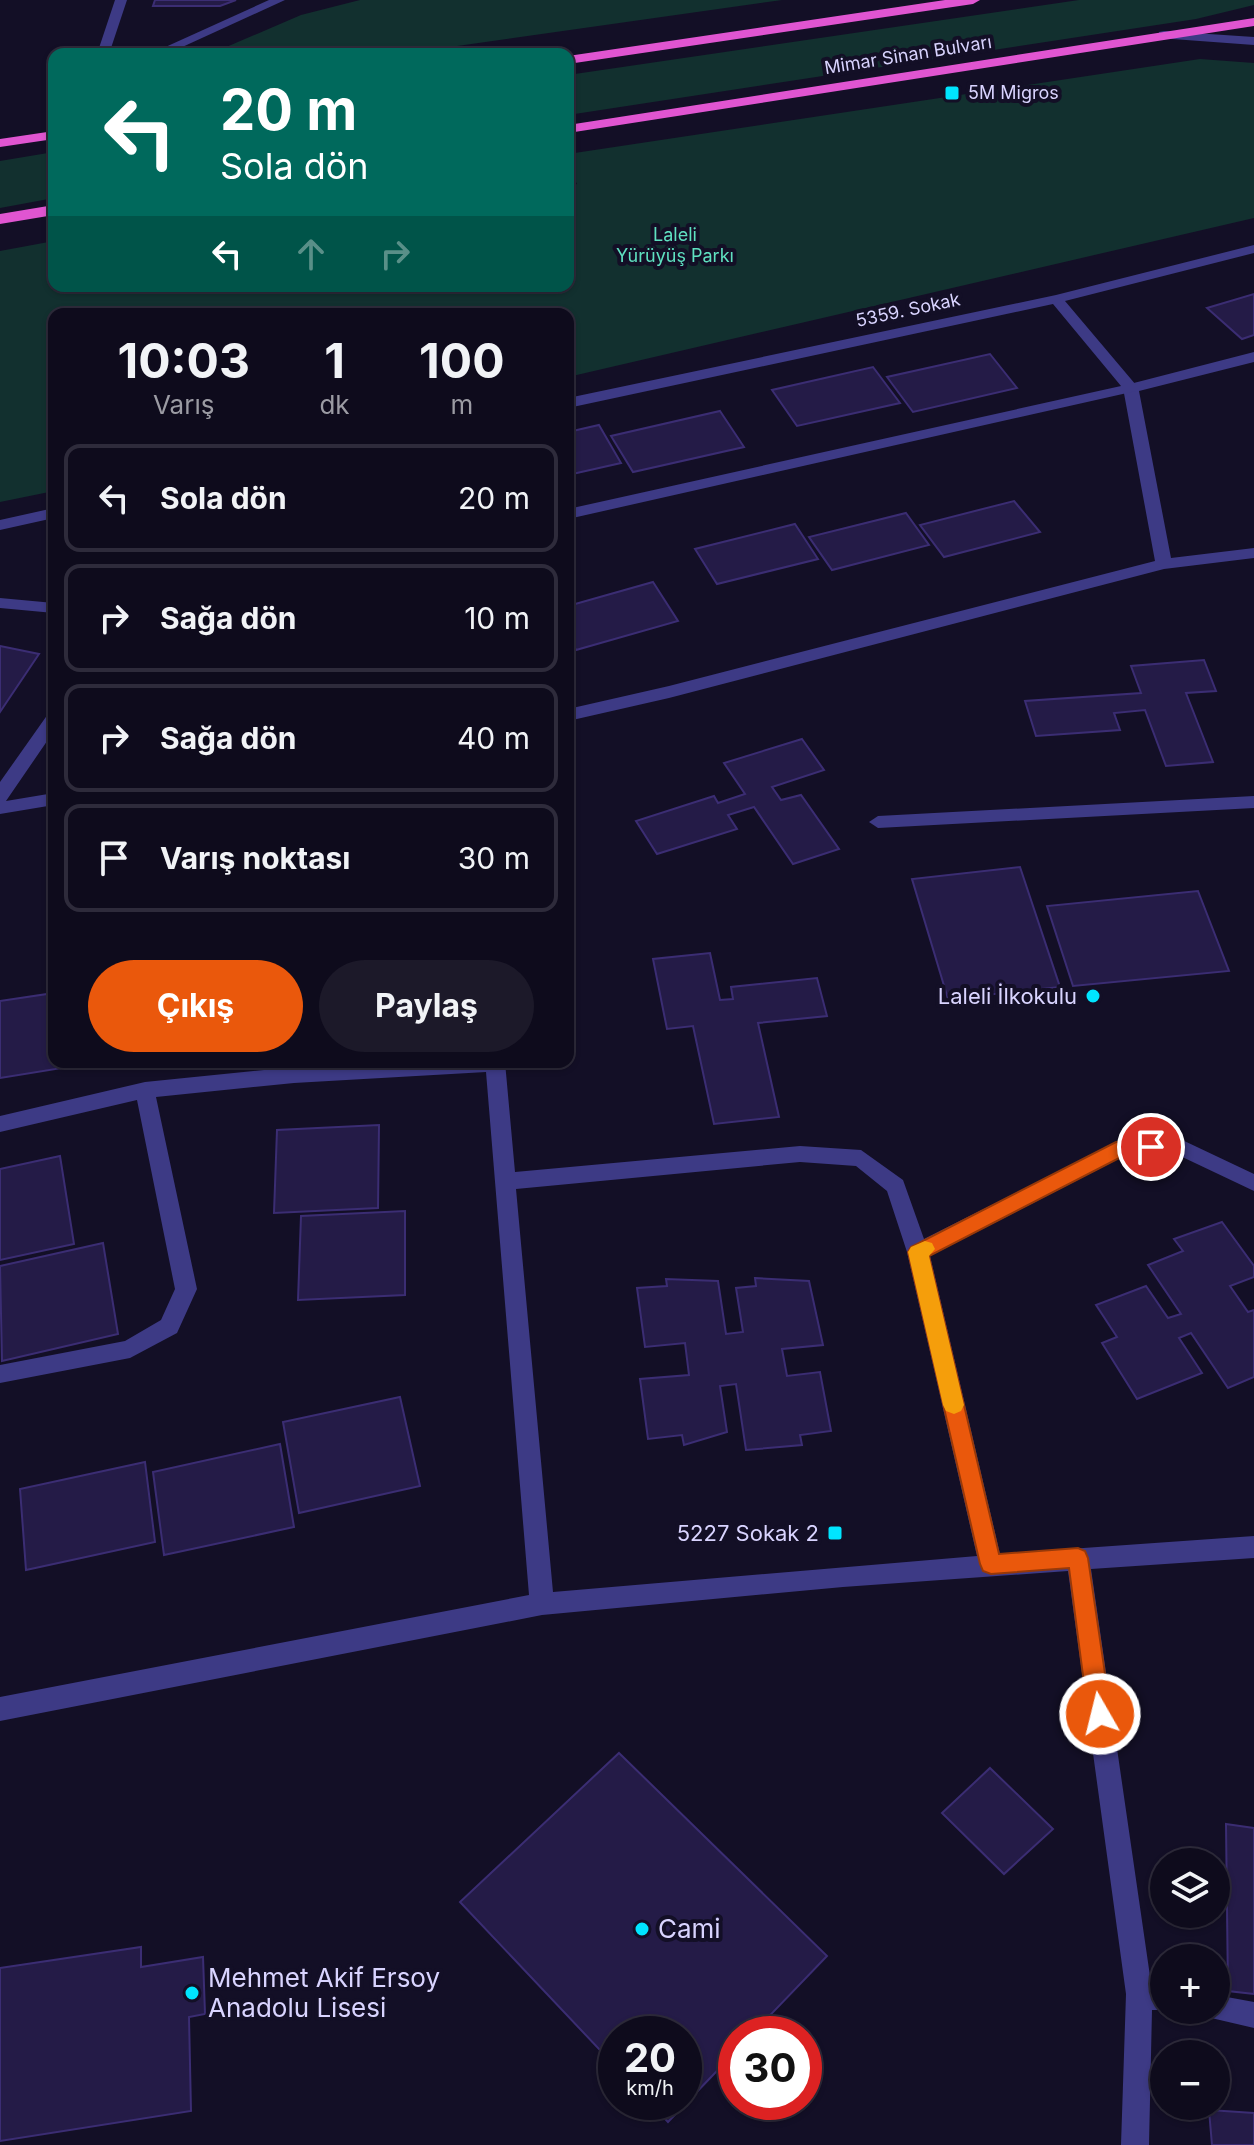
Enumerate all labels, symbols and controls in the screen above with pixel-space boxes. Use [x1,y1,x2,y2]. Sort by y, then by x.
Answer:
street label: Mimar Sinan Bulvarı [823,31,993,78]
text: 20 m [220,76,357,144]
icon: left [88,80,192,184]
place label: 5M Migros [968,82,1059,103]
marker: 5M Migros [943,84,961,102]
text: Sola dön [220,144,369,188]
park label: Laleli Yürüyüş Parkı [616,224,734,266]
icon: left [205,232,249,276]
icon: ahead [289,232,333,276]
icon: right [373,232,417,276]
street label: 5359. Sokak [854,288,962,331]
text: 10:03 [117,331,250,390]
text: 1 [324,331,345,390]
text: 100 [419,331,505,390]
text: Varış [153,389,214,420]
text: dk [319,389,350,420]
text: m [450,389,473,420]
icon: left [92,476,136,520]
text: Sola dön [160,480,287,516]
text: 20 m [458,480,530,516]
icon: right [92,596,136,640]
text: Sağa dön [160,600,297,636]
text: 10 m [464,600,530,636]
icon: right [92,716,136,760]
text: Sağa dön [160,720,297,756]
text: 40 m [457,720,530,756]
icon: arrive [92,836,136,880]
text: Varış noktası [160,840,350,876]
text: 30 m [458,840,530,876]
button: Çıkış [88,960,303,1052]
button: Paylaş [319,960,534,1052]
place label: Laleli İlkokulu [938,983,1077,1009]
marker: Laleli İlkokulu [1084,987,1102,1005]
pin [1117,1113,1185,1181]
icon: arrive [1129,1125,1173,1169]
place label: 5227 Sokak 2 [677,1520,819,1546]
marker: 5227 Sokak 2 [826,1524,844,1542]
position arrow [1058,1672,1142,1756]
map controls [1150,1848,1230,2120]
button: layers [1150,1848,1230,1928]
place label: Cami [658,1913,721,1944]
marker: Cami [633,1920,651,1938]
button: + [1150,1944,1230,2024]
place label: Mehmet Akif Ersoy Anadolu Lisesi [208,1962,440,2023]
marker: Mehmet Akif Ersoy Anadolu Lisesi [183,1984,201,2002]
speed limit sign: 30 [718,2016,822,2120]
text: 20 [624,2033,676,2082]
button: − [1150,2040,1230,2120]
text: km/h [626,2076,674,2100]

